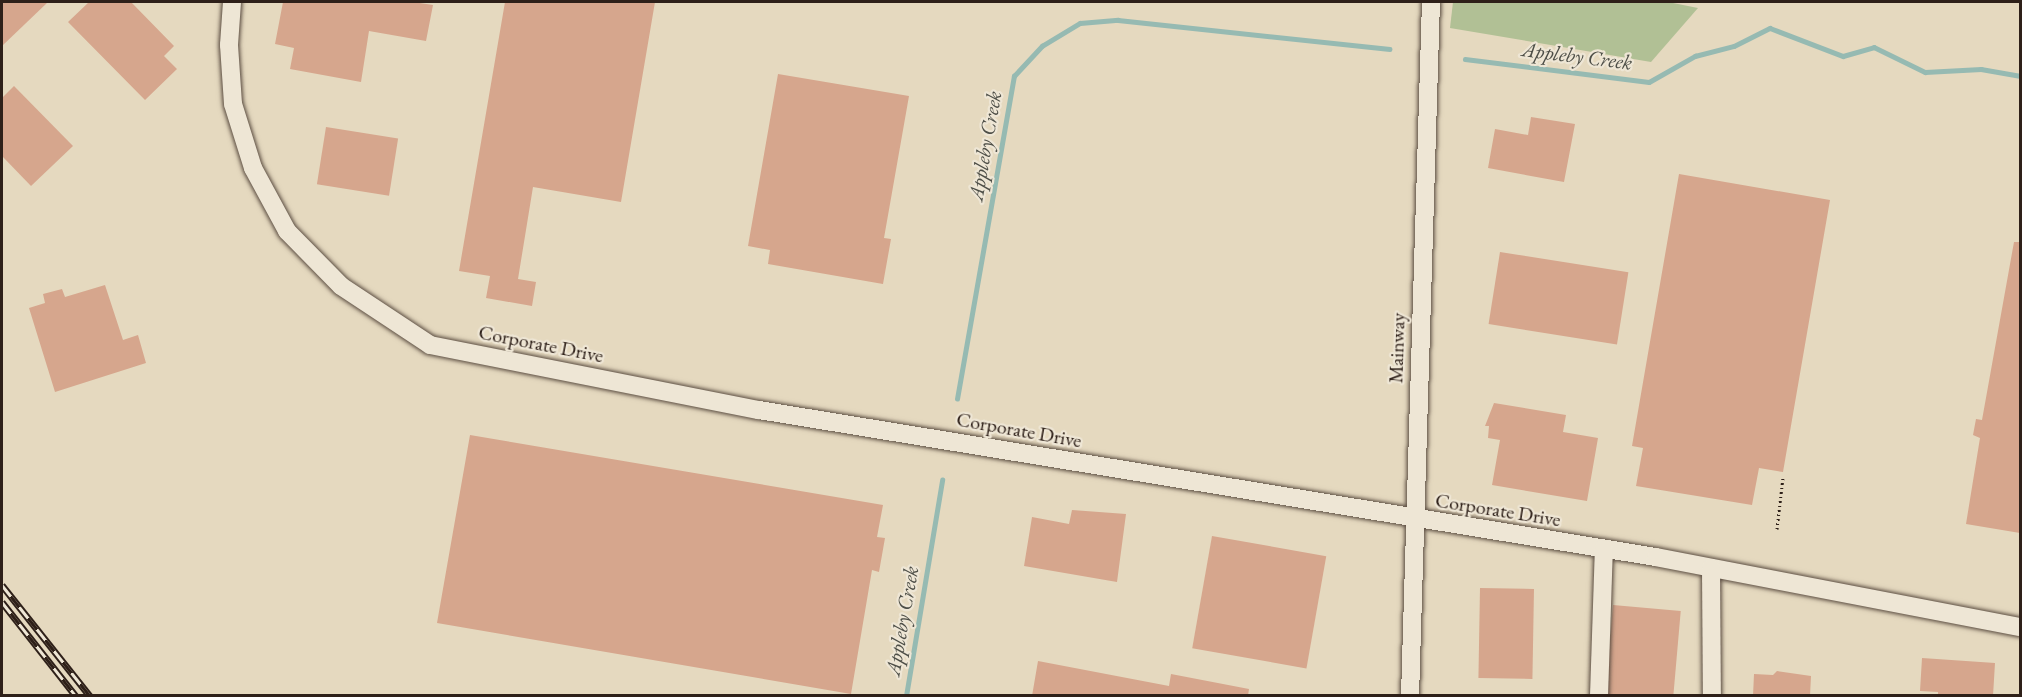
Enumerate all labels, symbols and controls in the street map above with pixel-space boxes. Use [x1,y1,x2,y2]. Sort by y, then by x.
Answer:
water label: Appleby Creek [1520,37,1634,75]
water label: Appleby Creek [963,89,1007,203]
street label: Mainway [1384,312,1410,384]
street label: Corporate Drive [477,320,605,368]
street label: Corporate Drive [955,407,1083,453]
street label: Corporate Drive [1434,488,1562,532]
water label: Appleby Creek [880,564,924,678]

